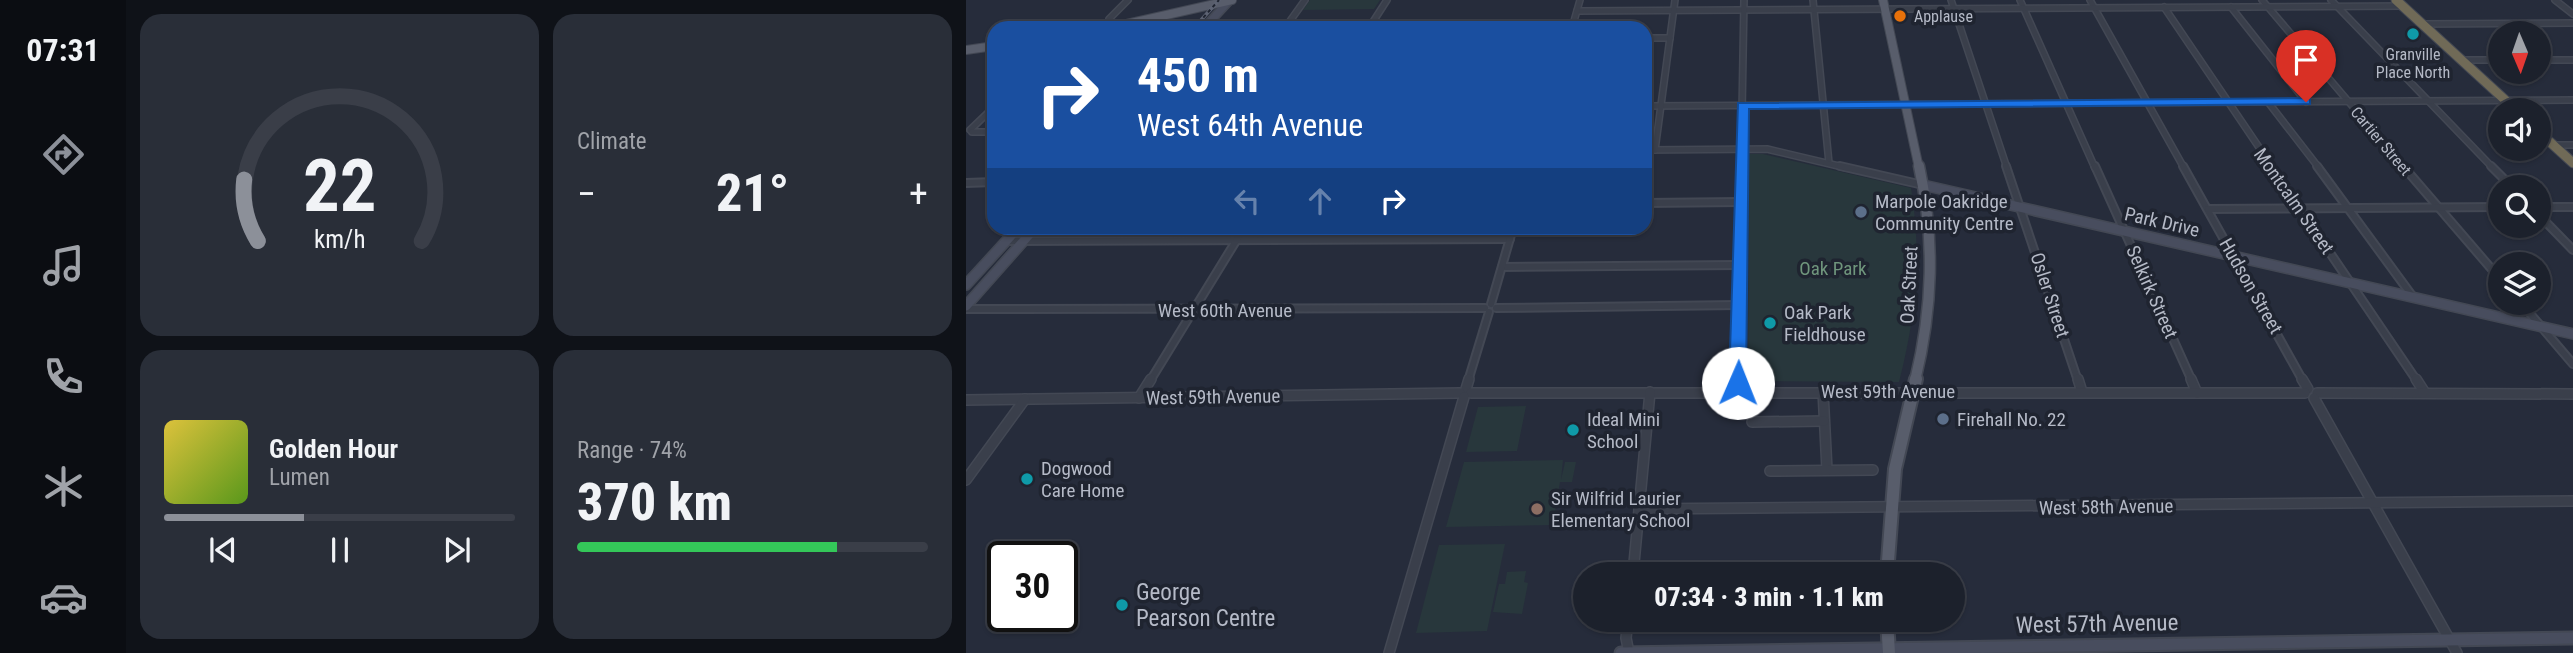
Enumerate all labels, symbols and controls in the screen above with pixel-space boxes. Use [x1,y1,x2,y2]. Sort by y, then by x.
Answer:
place label: Applause [1914,7,1973,26]
marker: Applause [1892,8,1908,24]
north arrow [2488,21,2552,84]
map controls [2488,21,2551,315]
marker: Granville Place North [2405,26,2421,42]
pin [2276,30,2336,102]
text: 07:31 [26,31,100,69]
icon: arrive [2287,41,2325,79]
place label: Granville Place North [2376,45,2450,82]
text: 450 m [1137,47,1259,104]
icon: right [1022,49,1113,140]
button: sound [2488,98,2551,161]
street label: Cartier Street [2347,103,2415,179]
text: West 64th Avenue [1137,106,1363,144]
text: Climate [577,128,647,155]
icon: directions [39,130,88,179]
text: 22 [303,143,376,229]
street label: Montcalm Street [2249,144,2339,258]
text: 21° [716,163,789,224]
text: − [577,172,596,216]
text: + [909,172,928,216]
button: search [2488,175,2551,238]
icon: left [1228,182,1266,220]
icon: ahead [1301,182,1339,220]
icon: right [1374,182,1412,220]
place label: Marpole Oakridge Community Centre [1875,190,2014,235]
street label: Park Drive [2122,202,2202,242]
marker: Marpole Oakridge Community Centre [1853,204,1869,220]
text: km/h [314,225,365,254]
street label: Hudson Street [2214,234,2288,338]
icon: music [39,241,88,290]
street label: Selkirk Street [2121,242,2183,342]
street label: Oak Street [1895,245,1923,325]
street label: Osler Street [2025,250,2075,340]
button: layers [2488,252,2551,315]
park label: Oak Park [1799,257,1867,280]
street label: West 60th Avenue [1158,299,1292,322]
place label: Oak Park Fieldhouse [1784,301,1866,346]
marker: Oak Park Fieldhouse [1762,315,1778,331]
position arrow [1701,346,1775,420]
icon: phone [39,352,88,401]
street label: West 59th Avenue [1821,380,1955,403]
street label: West 59th Avenue [1146,384,1280,410]
place label: Ideal Mini School [1587,408,1660,453]
place label: Firehall No. 22 [1957,408,2066,431]
marker: Firehall No. 22 [1935,411,1951,427]
marker: Ideal Mini School [1565,422,1581,438]
text: Golden Hour [269,434,398,464]
text: Range · 74% [577,437,687,464]
place label: Dogwood Care Home [1041,457,1124,502]
icon: climate [39,462,88,511]
text: Lumen [269,464,330,491]
marker: Dogwood Care Home [1019,471,1035,487]
text: 370 km [577,472,732,533]
place label: Sir Wilfrid Laurier Elementary School [1551,487,1690,532]
street label: West 58th Avenue [2039,494,2173,520]
marker: Sir Wilfrid Laurier Elementary School [1529,501,1545,517]
icon: previous [204,531,242,569]
icon: pause [321,531,359,569]
icon: next [438,531,476,569]
speed limit sign: 30 [987,541,1078,632]
icon: car [39,573,88,622]
place label: George Pearson Centre [1136,579,1275,632]
text: 07:34 · 3 min · 1.1 km [1654,582,1884,612]
marker: George Pearson Centre [1114,597,1130,613]
street label: West 57th Avenue [2015,609,2179,639]

